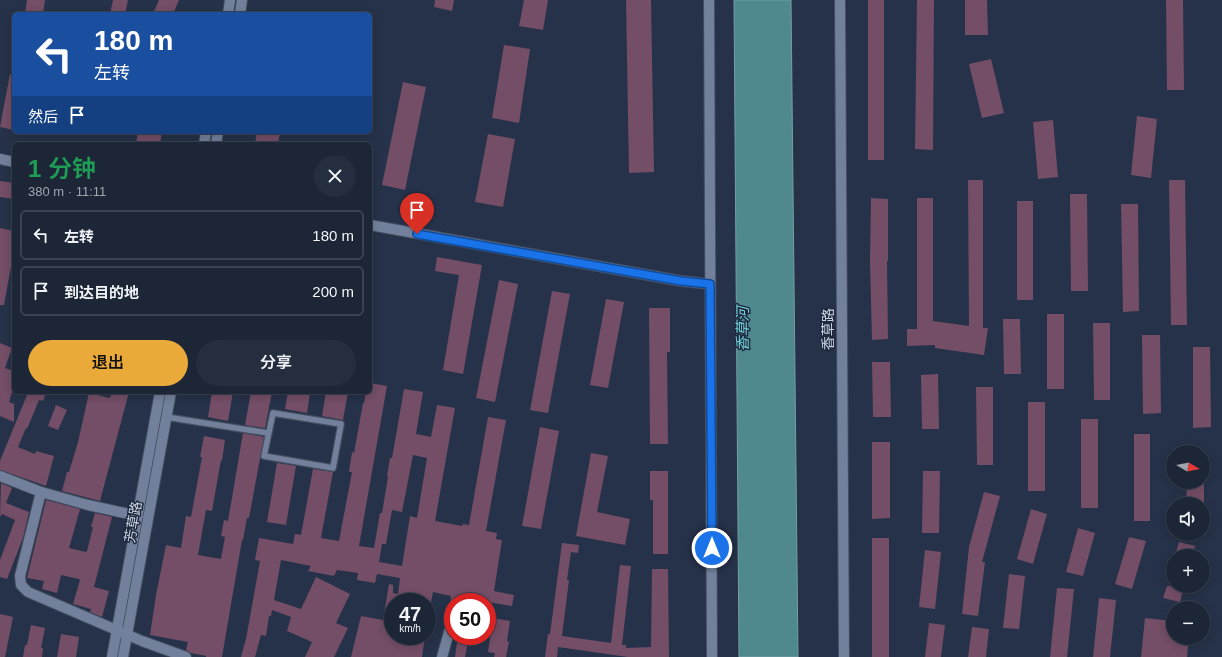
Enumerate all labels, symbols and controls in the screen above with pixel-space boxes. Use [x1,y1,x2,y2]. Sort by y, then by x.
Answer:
text: 180 m [94,25,173,56]
icon: left [28,28,80,80]
text: 左转 [94,63,130,83]
icon: arrive [66,104,88,126]
text: 然后 [28,108,58,125]
text: 1 分钟 [28,155,96,182]
button: close [314,155,356,197]
text: 380 m · 11:11 [28,184,106,199]
pin [400,193,434,234]
icon: arrive [406,199,428,221]
icon: left [30,224,52,246]
text: 180 m [312,227,354,244]
text: 左转 [64,228,94,245]
icon: arrive [30,280,52,302]
text: 200 m [312,283,354,300]
text: 到达目的地 [64,284,139,301]
water label: 香草河 [734,304,751,352]
street label: 香草路 [820,308,836,350]
button: 退出 [28,340,188,386]
button: 分享 [196,340,356,386]
north arrow [1166,445,1210,489]
map controls [1166,445,1210,645]
button: sound [1166,497,1210,541]
street label: 芳草路 [121,500,145,544]
position arrow [691,527,733,569]
button: + [1166,549,1210,593]
speed limit sign: 50 [444,593,496,645]
button: − [1166,601,1210,645]
text: 47 [399,603,421,625]
text: km/h [399,623,421,634]

